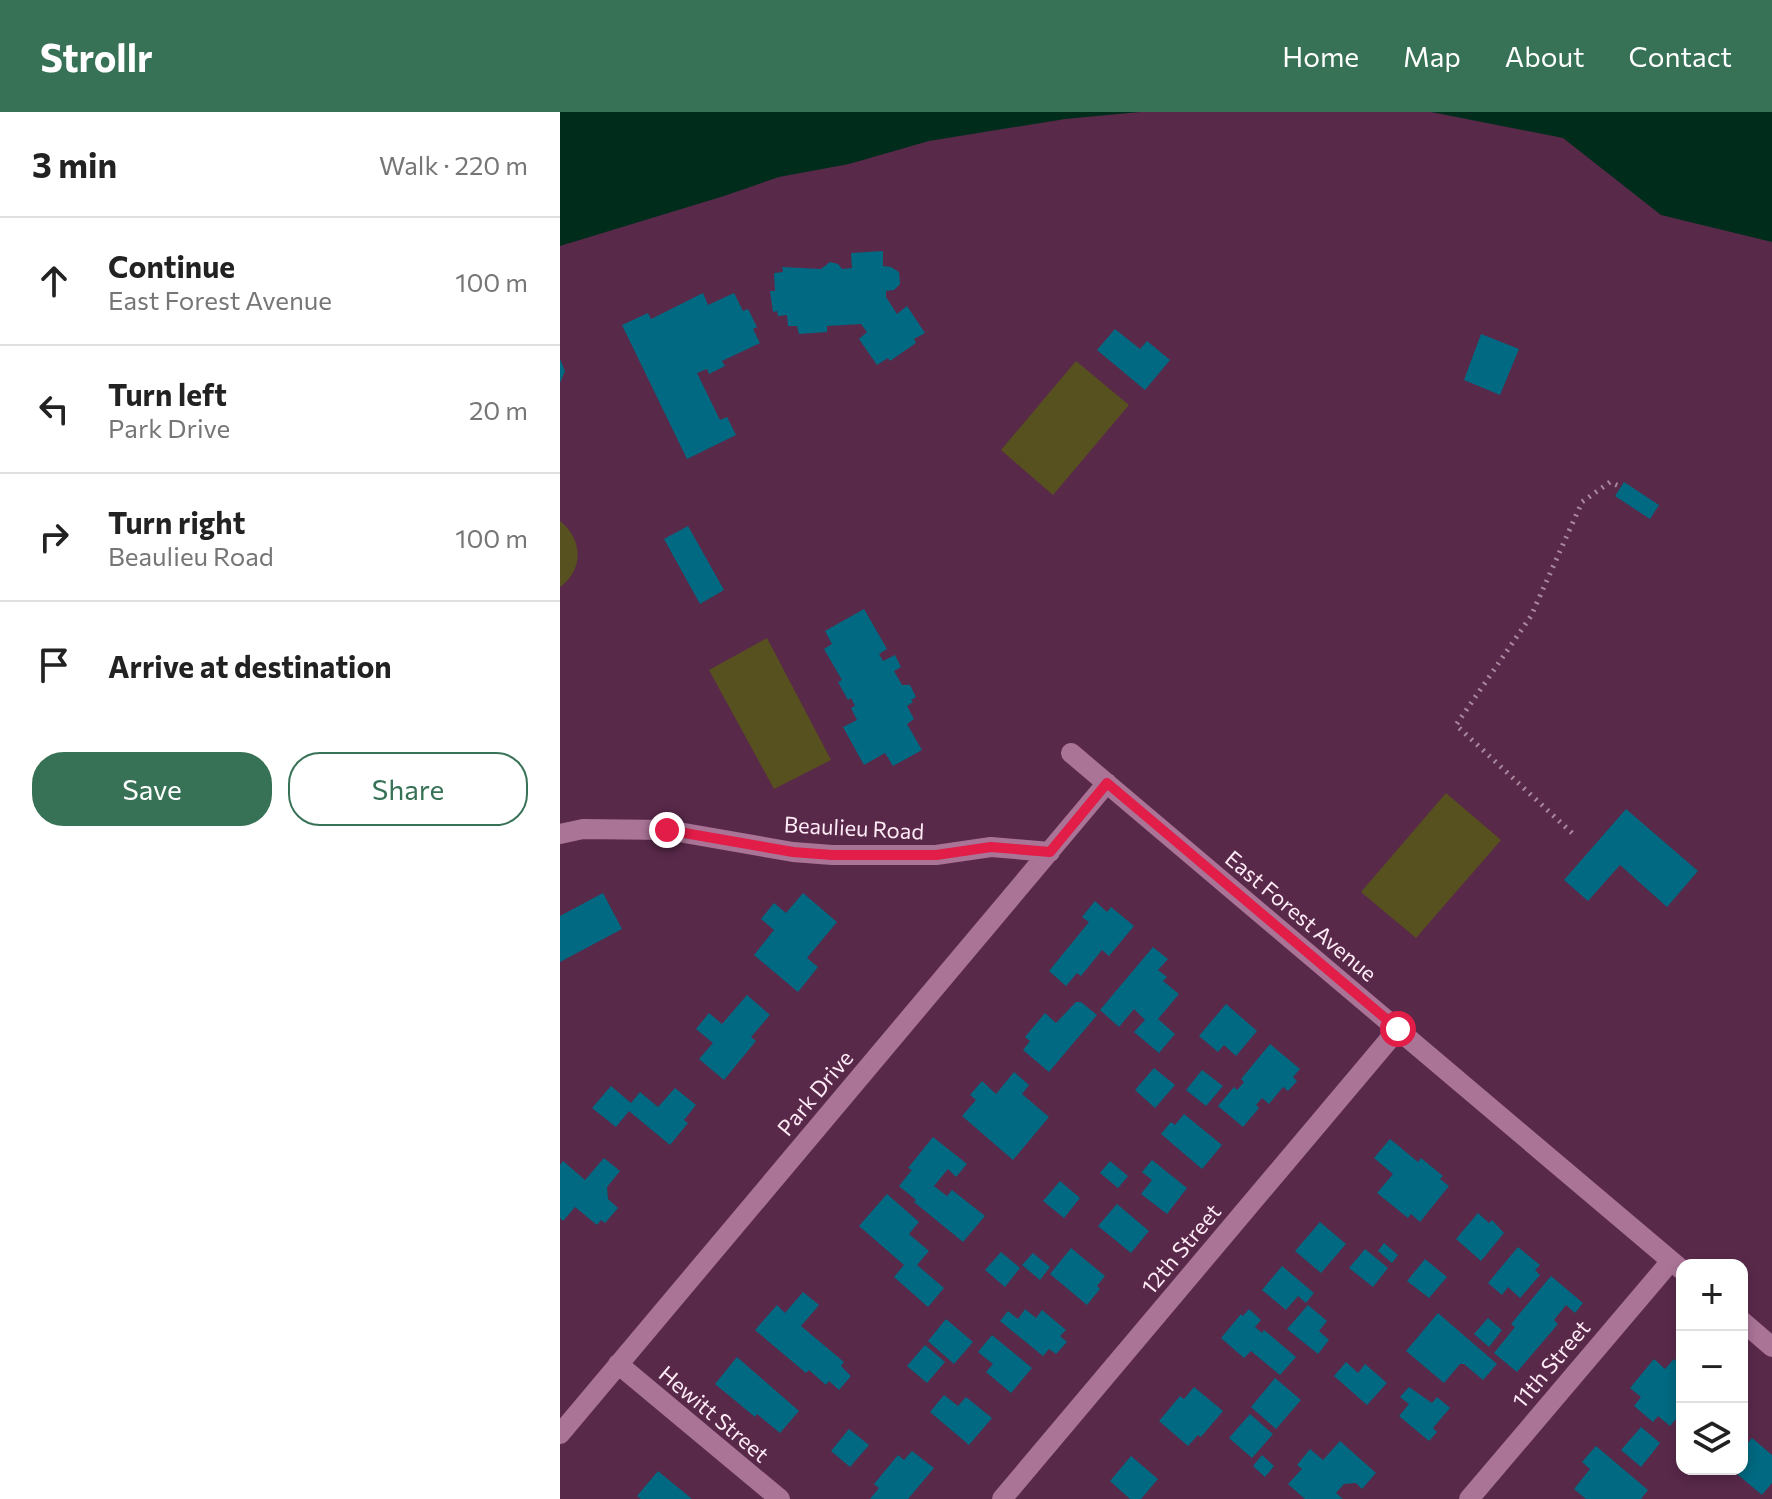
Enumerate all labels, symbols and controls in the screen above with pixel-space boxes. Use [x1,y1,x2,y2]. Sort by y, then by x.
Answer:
text: Strollr [40,33,153,80]
text: Home [1282,39,1359,73]
text: Map [1403,39,1461,73]
text: About [1505,39,1585,73]
text: Contact [1629,39,1732,73]
text: 3 min [32,143,117,185]
text: Walk · 220 m [379,149,528,180]
text: Continue [108,247,235,284]
icon: ahead [32,259,76,303]
text: 100 m [455,266,528,297]
text: East Forest Avenue [108,284,332,315]
text: Turn left [108,375,227,412]
icon: left [32,387,76,431]
text: 20 m [469,394,528,425]
text: Park Drive [108,412,230,443]
text: Turn right [108,503,245,540]
icon: right [32,515,76,559]
text: 100 m [455,522,528,553]
text: Beaulieu Road [108,540,274,571]
icon: arrive [32,643,76,687]
text: Arrive at destination [108,647,392,684]
button: Save [32,752,272,826]
button: Share [288,752,528,826]
street label: Beaulieu Road [783,810,925,845]
route end [649,812,685,848]
street label: East Forest Avenue [1220,844,1383,987]
route start [1380,1011,1416,1047]
street label: Park Drive [771,1044,858,1141]
street label: 12th Street [1135,1198,1226,1299]
map controls [1676,1259,1748,1475]
button: + [1676,1259,1748,1331]
street label: 11th Street [1506,1314,1595,1413]
button: − [1676,1331,1748,1403]
street label: Hewitt Street [654,1360,775,1468]
button: layers [1676,1403,1748,1475]

